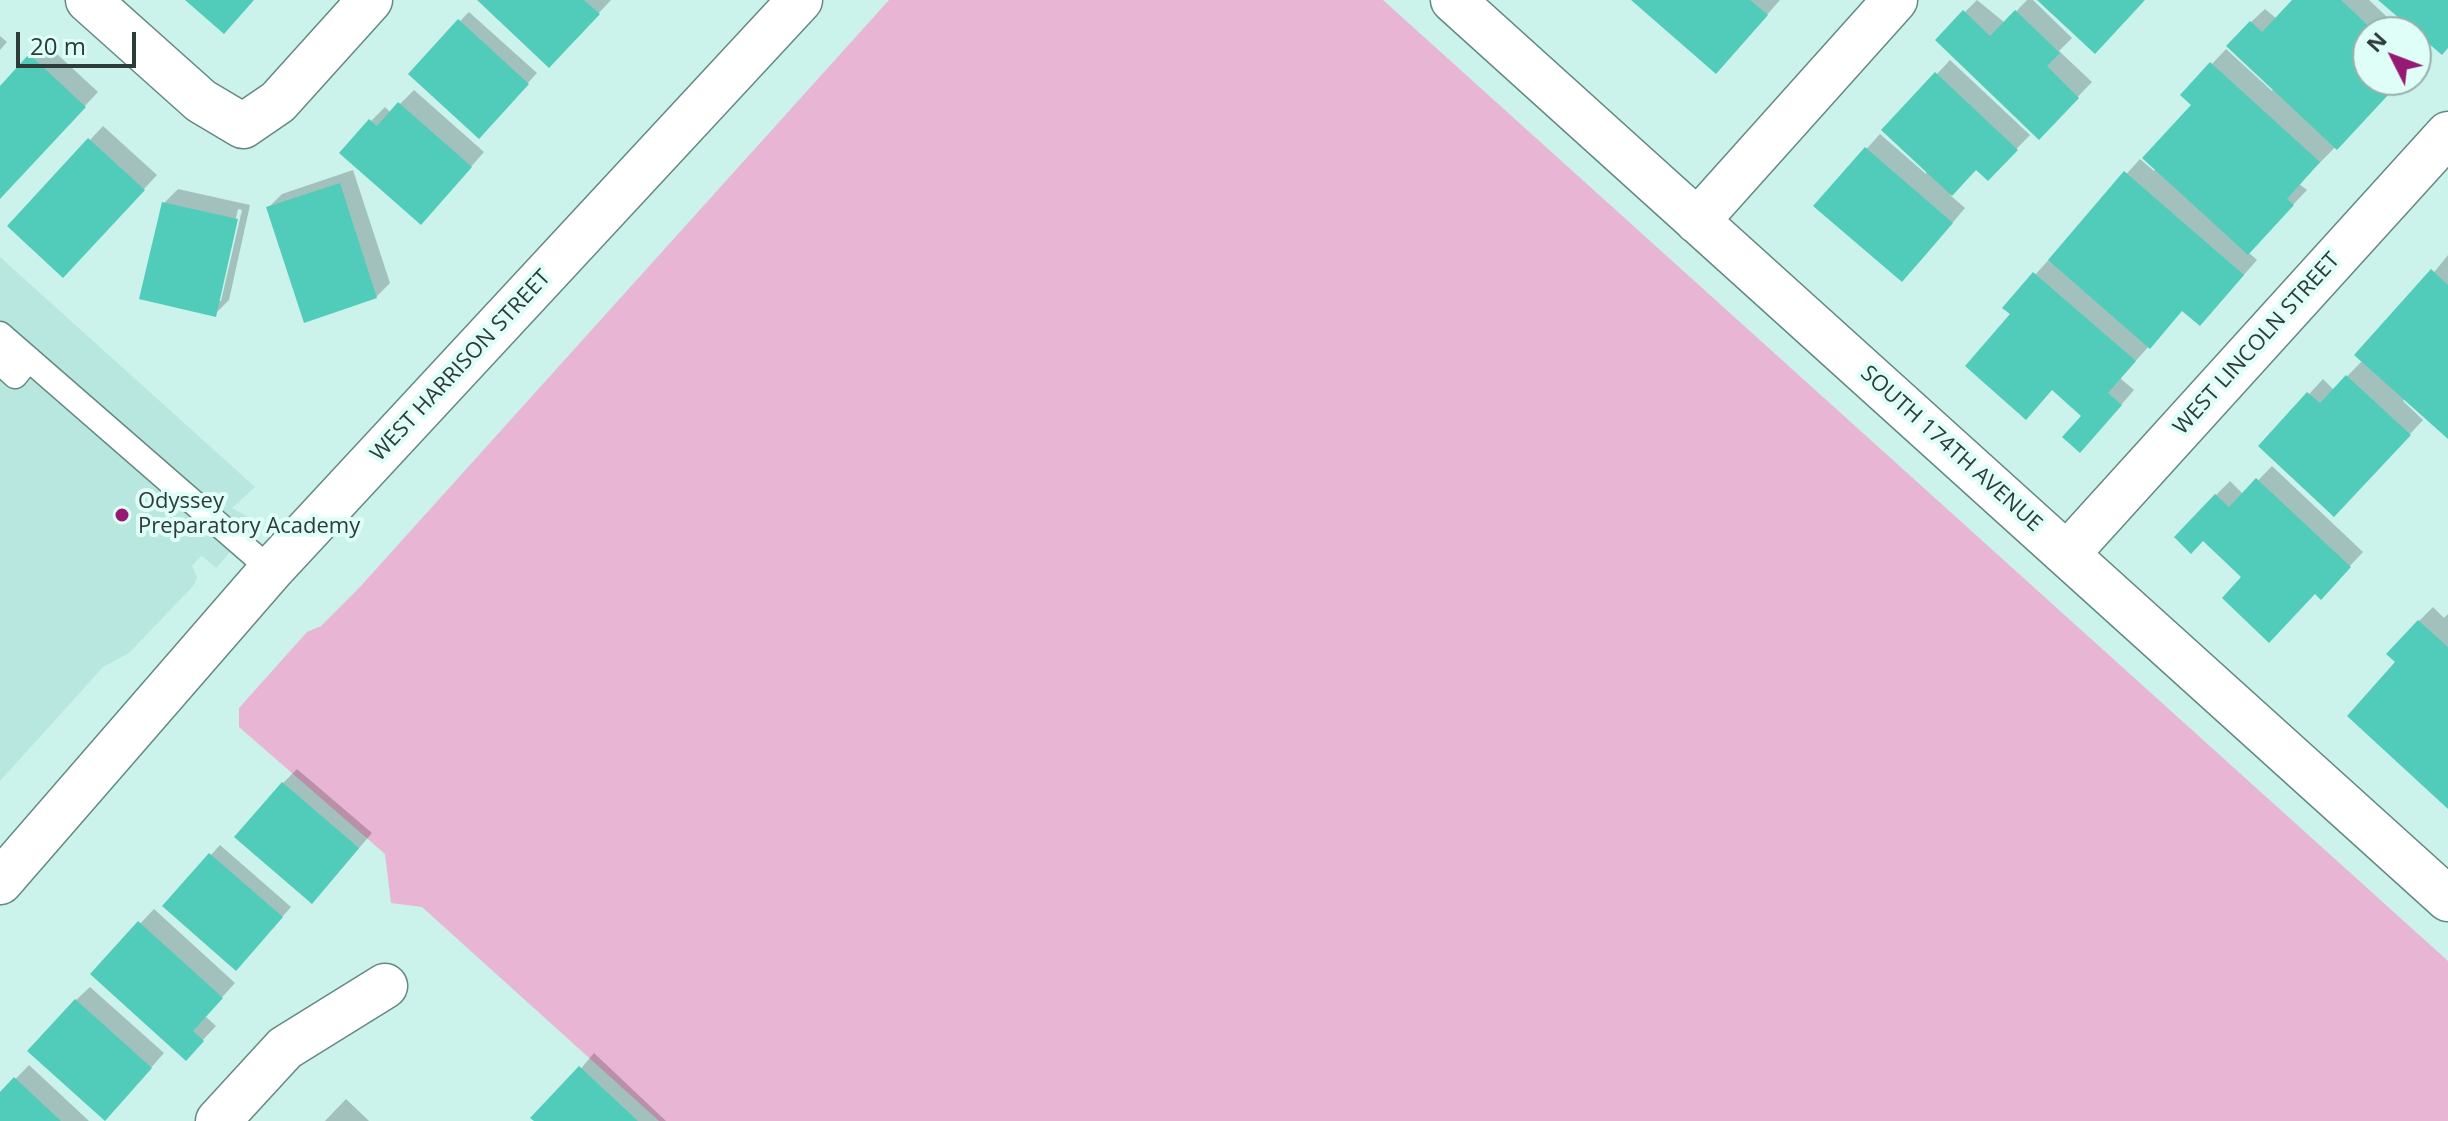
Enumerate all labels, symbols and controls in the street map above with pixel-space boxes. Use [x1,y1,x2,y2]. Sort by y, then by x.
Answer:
scale bar [20,16,140,66]
north arrow [2352,16,2432,96]
text: N [2359,25,2393,58]
text: 20 m [30,29,86,62]
street label: WEST LINCOLN STREET [2168,248,2346,440]
street label: WEST HARRISON STREET [366,265,556,467]
street label: SOUTH 174TH AVENUE [1855,361,2047,537]
place label: Odyssey Preparatory Academy [138,489,360,540]
marker: Odyssey Preparatory Academy [113,506,131,524]

